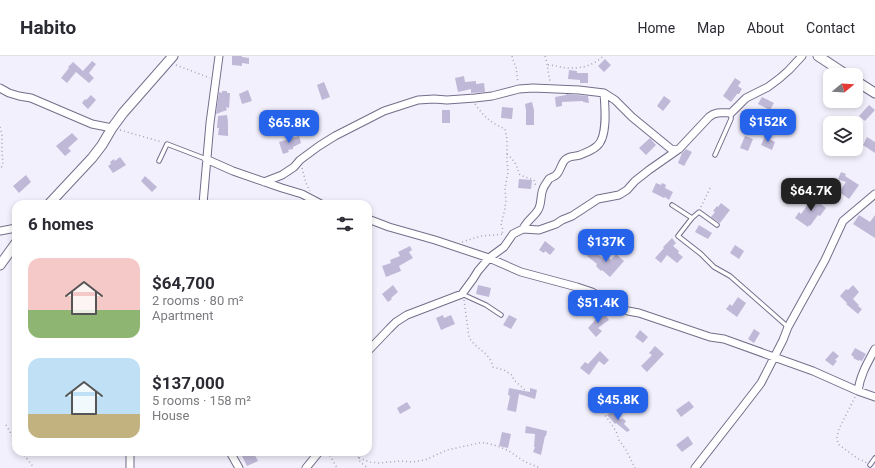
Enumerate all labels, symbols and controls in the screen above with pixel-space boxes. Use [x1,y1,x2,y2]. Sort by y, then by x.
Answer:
text: Habito [20,16,76,39]
text: Home [637,20,675,36]
text: Map [697,20,725,36]
text: About [747,20,784,36]
text: Contact [806,20,855,36]
north arrow [823,68,863,108]
map controls [823,68,863,156]
pin: $152K [740,109,796,143]
pin: $65.8K [256,110,322,144]
text: $152K [749,114,787,129]
text: $65.8K [268,115,310,130]
button: layers [823,116,863,156]
pin: $64.7K [778,178,844,212]
text: $64.7K [790,183,832,198]
icon: filters [334,213,356,235]
text: 6 homes [28,214,94,234]
pin: $137K [578,229,634,263]
text: $137K [587,234,625,249]
text: $64,700 [152,273,215,293]
icon: home [60,274,108,322]
pin: $51.4K [565,290,631,324]
text: 2 rooms · 80 m² [152,293,244,308]
text: $51.4K [577,295,619,310]
text: Apartment [152,308,214,323]
text: $137,000 [152,373,224,393]
icon: home [60,374,108,422]
pin: $45.8K [585,387,651,421]
text: $45.8K [597,392,639,407]
text: 5 rooms · 158 m² [152,393,251,408]
text: House [152,408,189,423]

